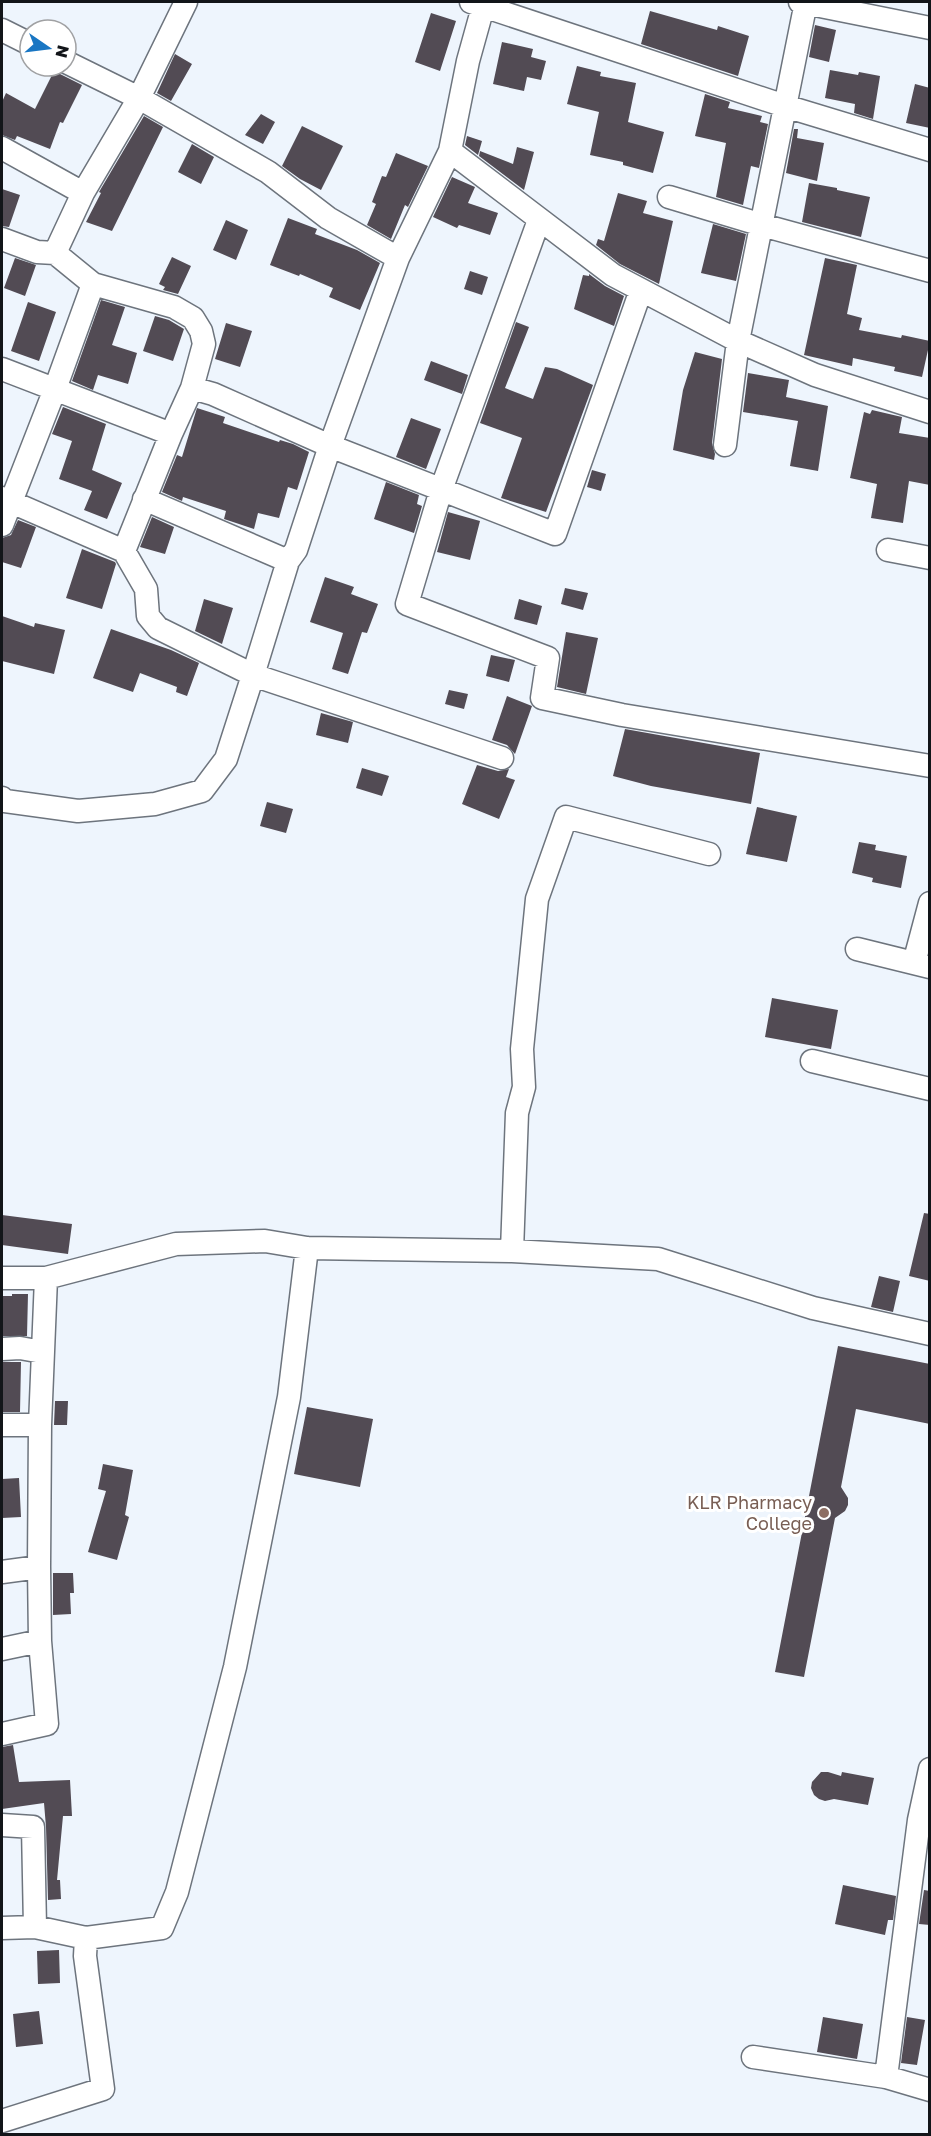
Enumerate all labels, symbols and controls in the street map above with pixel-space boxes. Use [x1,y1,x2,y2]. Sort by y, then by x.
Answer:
north arrow [18,18,78,78]
text: N [51,43,74,60]
place label: KLR Pharmacy College [687,1491,812,1534]
marker: KLR Pharmacy College [817,1506,831,1520]

